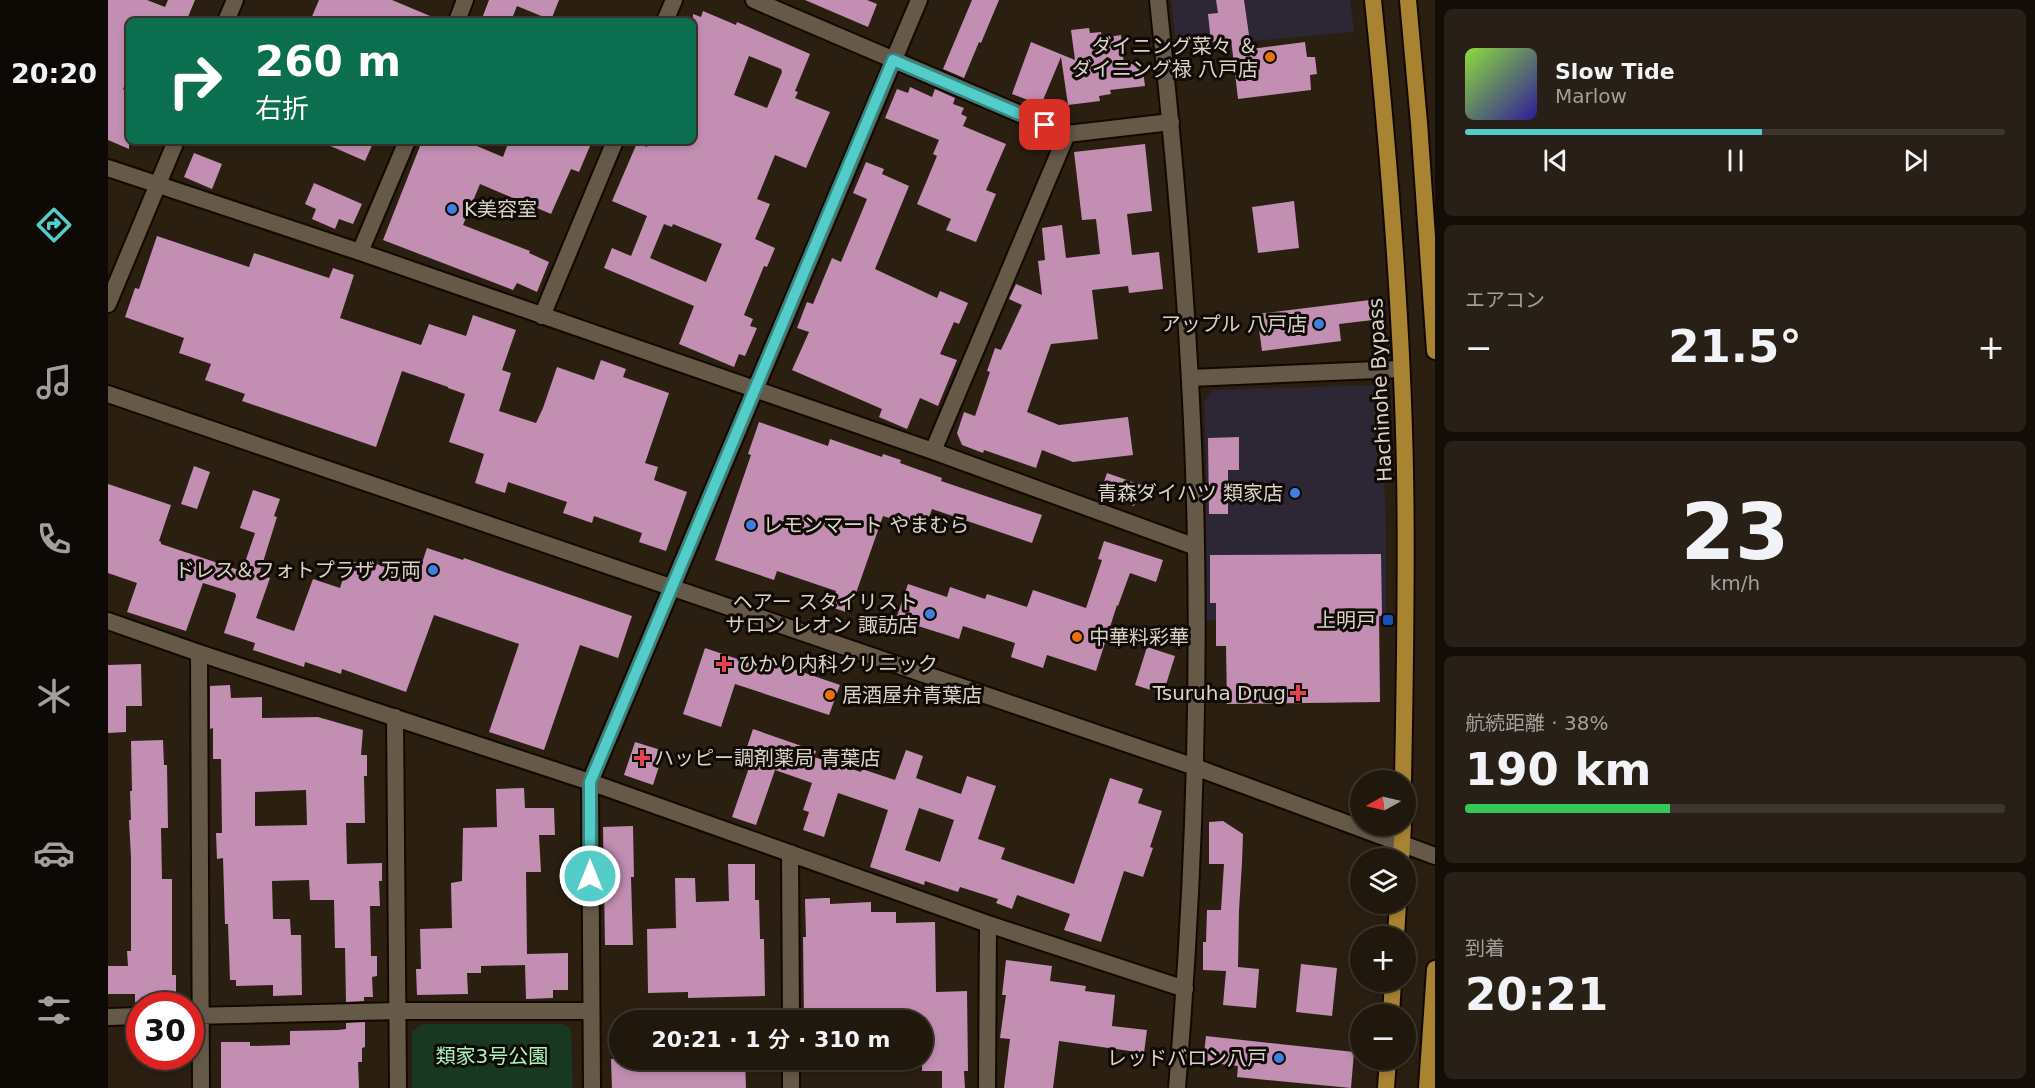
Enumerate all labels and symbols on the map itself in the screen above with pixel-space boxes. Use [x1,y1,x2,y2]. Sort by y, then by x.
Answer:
place label: ダイニング菜々 ＆ ダイニング禄 八戸店 [1072,34,1258,81]
marker: ダイニング菜々 ＆ ダイニング禄 八戸店 [1263,50,1277,64]
pin [1019,99,1070,150]
place label: K美容室 [464,197,537,221]
marker: K美容室 [445,202,459,216]
street label: Hachinohe Bypass [1363,297,1397,483]
place label: アップル 八戸店 [1161,312,1307,336]
marker: アップル 八戸店 [1312,317,1326,331]
place label: 青森ダイハツ 類家店 [1097,481,1283,505]
marker: 青森ダイハツ 類家店 [1288,486,1302,500]
place label: レモンマート やまむら [763,513,969,537]
marker: レモンマート やまむら [744,518,758,532]
place label: ドレス＆フォトプラザ 万両 [175,558,421,582]
marker: ドレス＆フォトプラザ 万両 [426,563,440,577]
place label: ヘアー スタイリスト サロン レオン 諏訪店 [725,590,918,637]
marker: ヘアー スタイリスト サロン レオン 諏訪店 [923,607,937,621]
place label: 上明戸 [1316,608,1376,632]
marker: 上明戸 [1381,613,1395,627]
place label: 中華料彩華 [1089,625,1189,649]
marker: 中華料彩華 [1070,630,1084,644]
place label: ひかり内科クリニック [738,652,938,676]
marker: ひかり内科クリニック [715,655,733,673]
place label: Tsuruha Drug [1152,681,1286,705]
place label: 居酒屋弁青葉店 [842,683,982,707]
marker: Tsuruha Drug [1291,686,1305,700]
marker: 居酒屋弁青葉店 [823,688,837,702]
place label: ハッピー調剤薬局 青葉店 [654,746,880,770]
marker: ハッピー調剤薬局 青葉店 [635,751,649,765]
north arrow [1350,770,1416,836]
position arrow [558,844,622,908]
speed limit sign: 30 [126,992,204,1070]
park label: 類家3号公園 [436,1044,548,1068]
place label: レッドバロン八戸 [1107,1046,1267,1070]
marker: レッドバロン八戸 [1272,1051,1286,1065]

